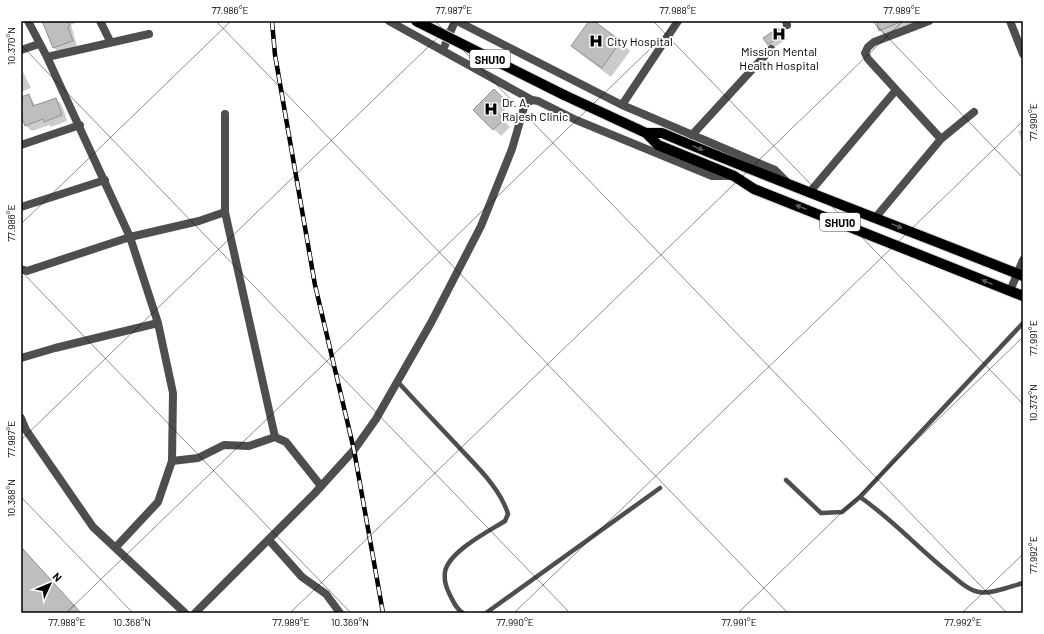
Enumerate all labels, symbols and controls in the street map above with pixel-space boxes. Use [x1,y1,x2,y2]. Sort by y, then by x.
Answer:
text: 77.986°E [211,4,249,16]
text: 77.987°E [436,4,472,16]
text: 77.988°E [659,4,697,16]
text: 77.989°E [883,4,921,16]
hospital icon: Mission Mental Health Hospital [771,26,787,42]
text: 10.370°N [5,27,17,65]
hospital icon: City Hospital [588,33,604,49]
place label: City Hospital [607,34,673,48]
place label: Mission Mental Health Hospital [739,44,819,72]
road number: SHU10 [470,50,510,68]
place label: Dr. A. Rajesh Clinic [502,95,568,123]
hospital icon: Dr. A. Rajesh Clinic [483,101,499,117]
text: 77.990°E [1027,103,1039,141]
one-way arrow [693,146,705,152]
text: 77.986°E [5,204,17,242]
one-way arrow [795,204,807,210]
road number: SHU10 [820,213,860,231]
one-way arrow [892,223,904,229]
one-way arrow [980,278,992,284]
text: 77.991°E [1027,320,1039,356]
text: 10.373°N [1027,384,1039,422]
text: 77.987°E [5,421,17,457]
text: 10.368°N [5,479,17,517]
text: 77.992°E [1027,536,1039,574]
north arrow [30,564,70,604]
text: N [50,570,65,584]
text: 77.988°E [48,616,86,628]
text: 10.368°N [113,616,151,628]
text: 77.989°E [272,616,310,628]
text: 10.369°N [331,616,369,628]
text: 77.990°E [496,616,534,628]
text: 77.991°E [721,616,757,628]
text: 77.992°E [944,616,982,628]

